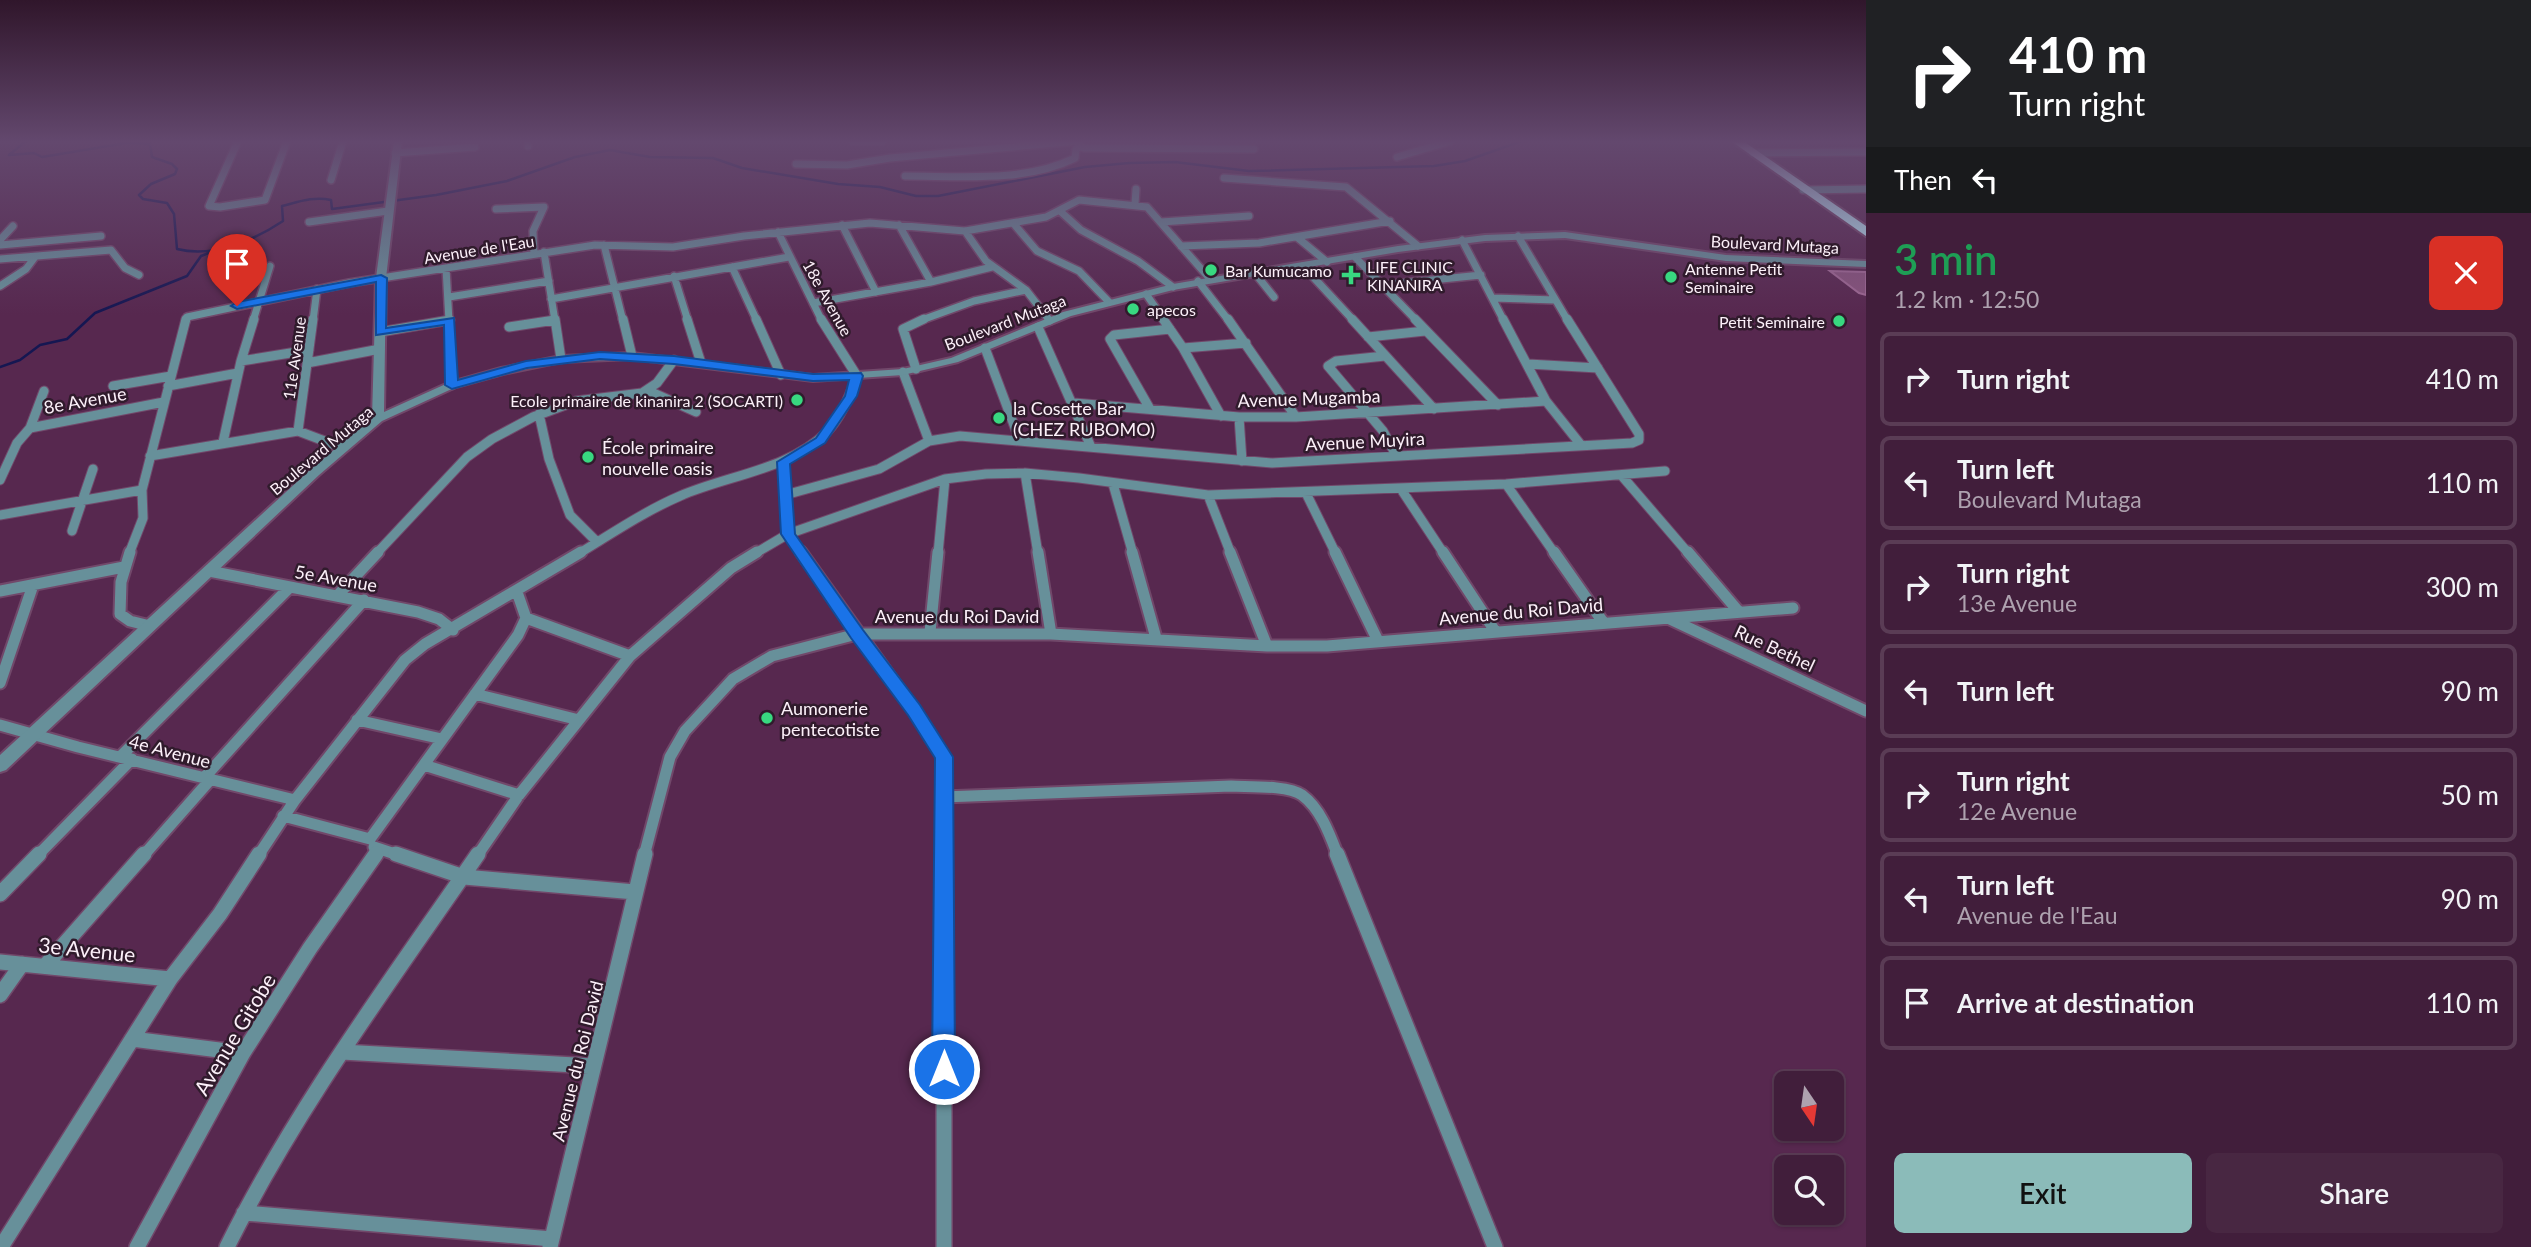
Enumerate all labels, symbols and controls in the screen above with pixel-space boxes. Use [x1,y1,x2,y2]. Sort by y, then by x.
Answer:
text: 410 m [2009,25,2147,83]
icon: right [1894,28,1985,119]
text: Turn right [2009,84,2145,123]
icon: left [1966,161,2004,199]
text: Then [1894,164,1952,196]
street label: Avenue de l'Eau [422,231,536,267]
street label: Boulevard Mutaga [1710,231,1840,257]
pin [207,234,267,306]
text: 3 min [1894,234,1998,284]
button: close [2429,236,2503,310]
icon: arrive [218,245,256,283]
street label: 18e Avenue [799,257,857,339]
place label: LIFE CLINIC KINANIRA [1367,257,1453,294]
place label: Antenne Petit Seminaire [1685,259,1783,296]
place label: Bar Kumucamo [1225,261,1332,280]
marker: Bar Kumucamo [1203,262,1219,278]
marker: LIFE CLINIC KINANIRA [1341,265,1361,285]
marker: Antenne Petit Seminaire [1663,269,1679,285]
text: 1.2 km · 12:50 [1894,285,2039,313]
street label: Boulevard Mutaga [942,290,1068,354]
place label: apecos [1147,300,1196,319]
marker: apecos [1125,301,1141,317]
place label: Petit Seminaire [1719,312,1825,331]
marker: Petit Seminaire [1831,313,1847,329]
street label: 11e Avenue [279,315,309,401]
icon: right [1898,360,1936,398]
text: Turn right [1957,363,2070,395]
text: 410 m [2426,363,2499,395]
street label: 8e Avenue [42,382,128,418]
street label: Avenue Mugamba [1237,385,1381,411]
place label: Ecole primaire de kinanira 2 (SOCARTI) [510,391,783,410]
marker: Ecole primaire de kinanira 2 (SOCARTI) [789,392,805,408]
place label: la Cosette Bar (CHEZ RUBOMO) [1013,397,1155,440]
street label: Boulevard Mutaga [266,401,376,499]
marker: la Cosette Bar (CHEZ RUBOMO) [991,410,1007,426]
street label: Avenue Muyira [1305,427,1425,455]
place label: École primaire nouvelle oasis [602,436,714,479]
marker: École primaire nouvelle oasis [580,449,596,465]
text: Turn left [1957,453,2054,485]
icon: left [1898,464,1936,502]
text: 110 m [2426,467,2499,499]
text: Boulevard Mutaga [1957,485,2142,513]
text: Turn right [1957,557,2070,589]
street label: 5e Avenue [293,560,379,596]
icon: right [1898,568,1936,606]
text: 300 m [2426,571,2499,603]
text: 13e Avenue [1957,589,2077,617]
street label: Avenue du Roi David [1438,593,1604,629]
street label: Avenue du Roi David [875,605,1039,627]
street label: Rue Bethel [1731,620,1819,676]
icon: left [1898,672,1936,710]
text: Turn left [1957,675,2054,707]
text: 90 m [2441,675,2499,707]
place label: Aumonerie pentecotiste [781,697,880,740]
marker: Aumonerie pentecotiste [759,710,775,726]
street label: 4e Avenue [127,730,213,772]
text: Turn right [1957,765,2070,797]
icon: right [1898,776,1936,814]
text: 50 m [2441,779,2499,811]
text: 12e Avenue [1957,797,2077,825]
text: Turn left [1957,869,2054,901]
icon: left [1898,880,1936,918]
text: 90 m [2441,883,2499,915]
text: Avenue de l'Eau [1957,901,2117,929]
street label: 3e Avenue [37,931,137,967]
street label: Avenue Gitobe [188,969,280,1099]
street label: Avenue du Roi David [546,978,608,1144]
icon: arrive [1898,984,1936,1022]
text: Arrive at destination [1957,987,2194,1019]
text: 110 m [2426,987,2499,1019]
position arrow [907,1032,981,1106]
north arrow [1774,1071,1844,1141]
map controls [1774,1071,1844,1225]
button: Exit [1894,1153,2192,1233]
button: Share [2206,1153,2503,1233]
button: search [1774,1155,1844,1225]

